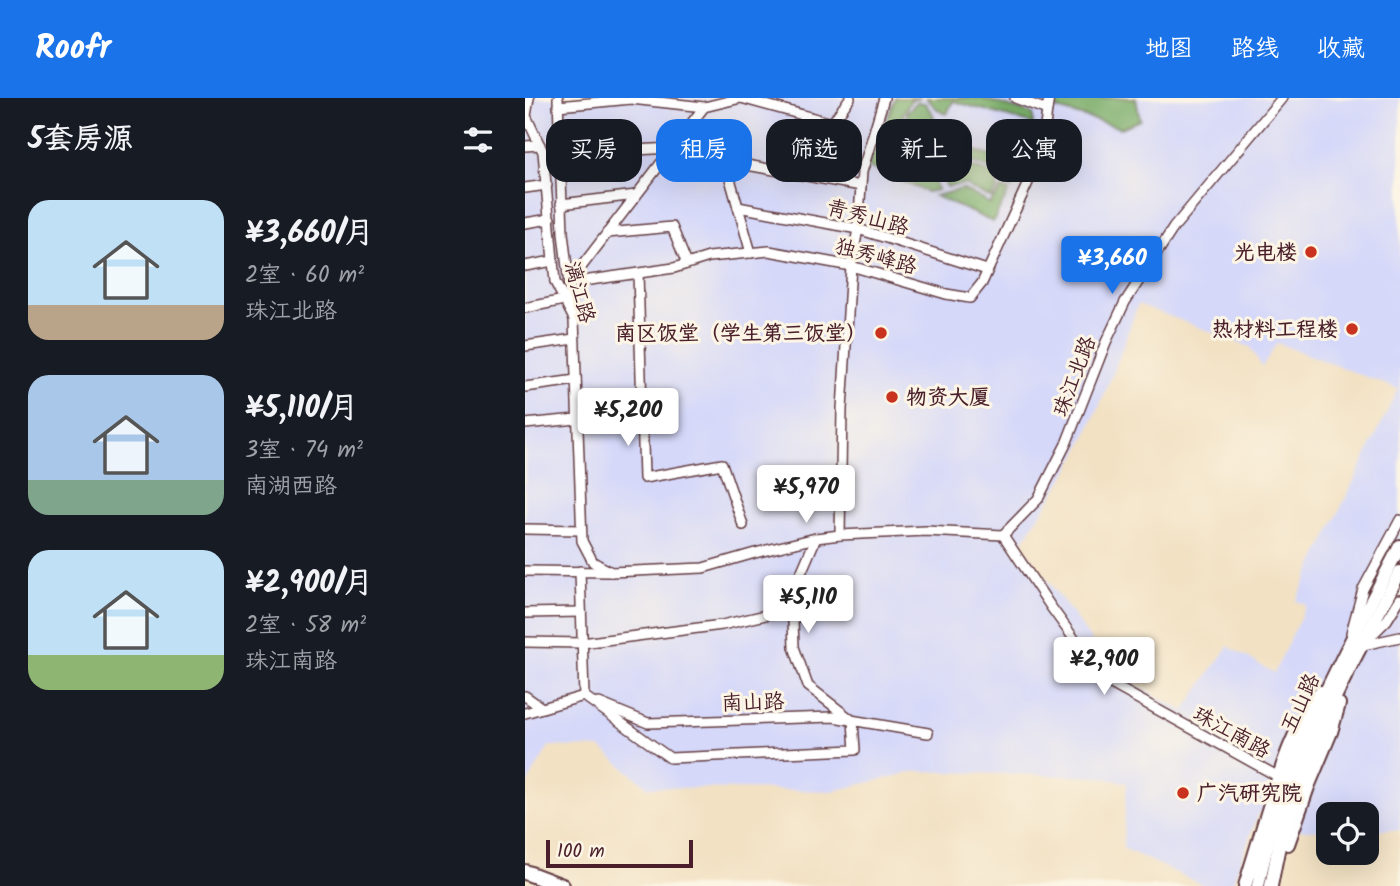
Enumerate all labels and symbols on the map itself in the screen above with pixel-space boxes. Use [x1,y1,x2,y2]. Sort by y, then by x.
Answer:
street label: 青秀山路 [823,192,912,245]
street label: 独秀峰路 [831,231,920,284]
pin: ¥3,660 [1055,236,1169,296]
place label: 光电楼 [1234,237,1297,270]
marker: 光电楼 [1303,244,1319,260]
street label: 漓江路 [554,258,603,327]
place label: 热材料工程楼 [1212,314,1338,347]
place label: 南区饭堂（学生第三饭堂） [615,318,867,351]
marker: 热材料工程楼 [1344,321,1360,337]
marker: 南区饭堂（学生第三饭堂） [873,325,889,341]
street label: 珠江北路 [1045,331,1106,422]
place label: 物资大厦 [906,382,990,415]
pin: ¥5,200 [571,388,685,448]
marker: 物资大厦 [884,389,900,405]
pin: ¥5,970 [749,466,863,525]
pin: ¥5,110 [751,575,865,635]
pin: ¥2,900 [1047,638,1161,697]
street label: 五山路 [1273,668,1330,739]
street label: 南山路 [721,686,785,721]
street label: 珠江南路 [1187,699,1276,768]
place label: 广汽研究院 [1197,778,1302,811]
marker: 广汽研究院 [1175,785,1191,801]
scale bar [546,837,693,869]

